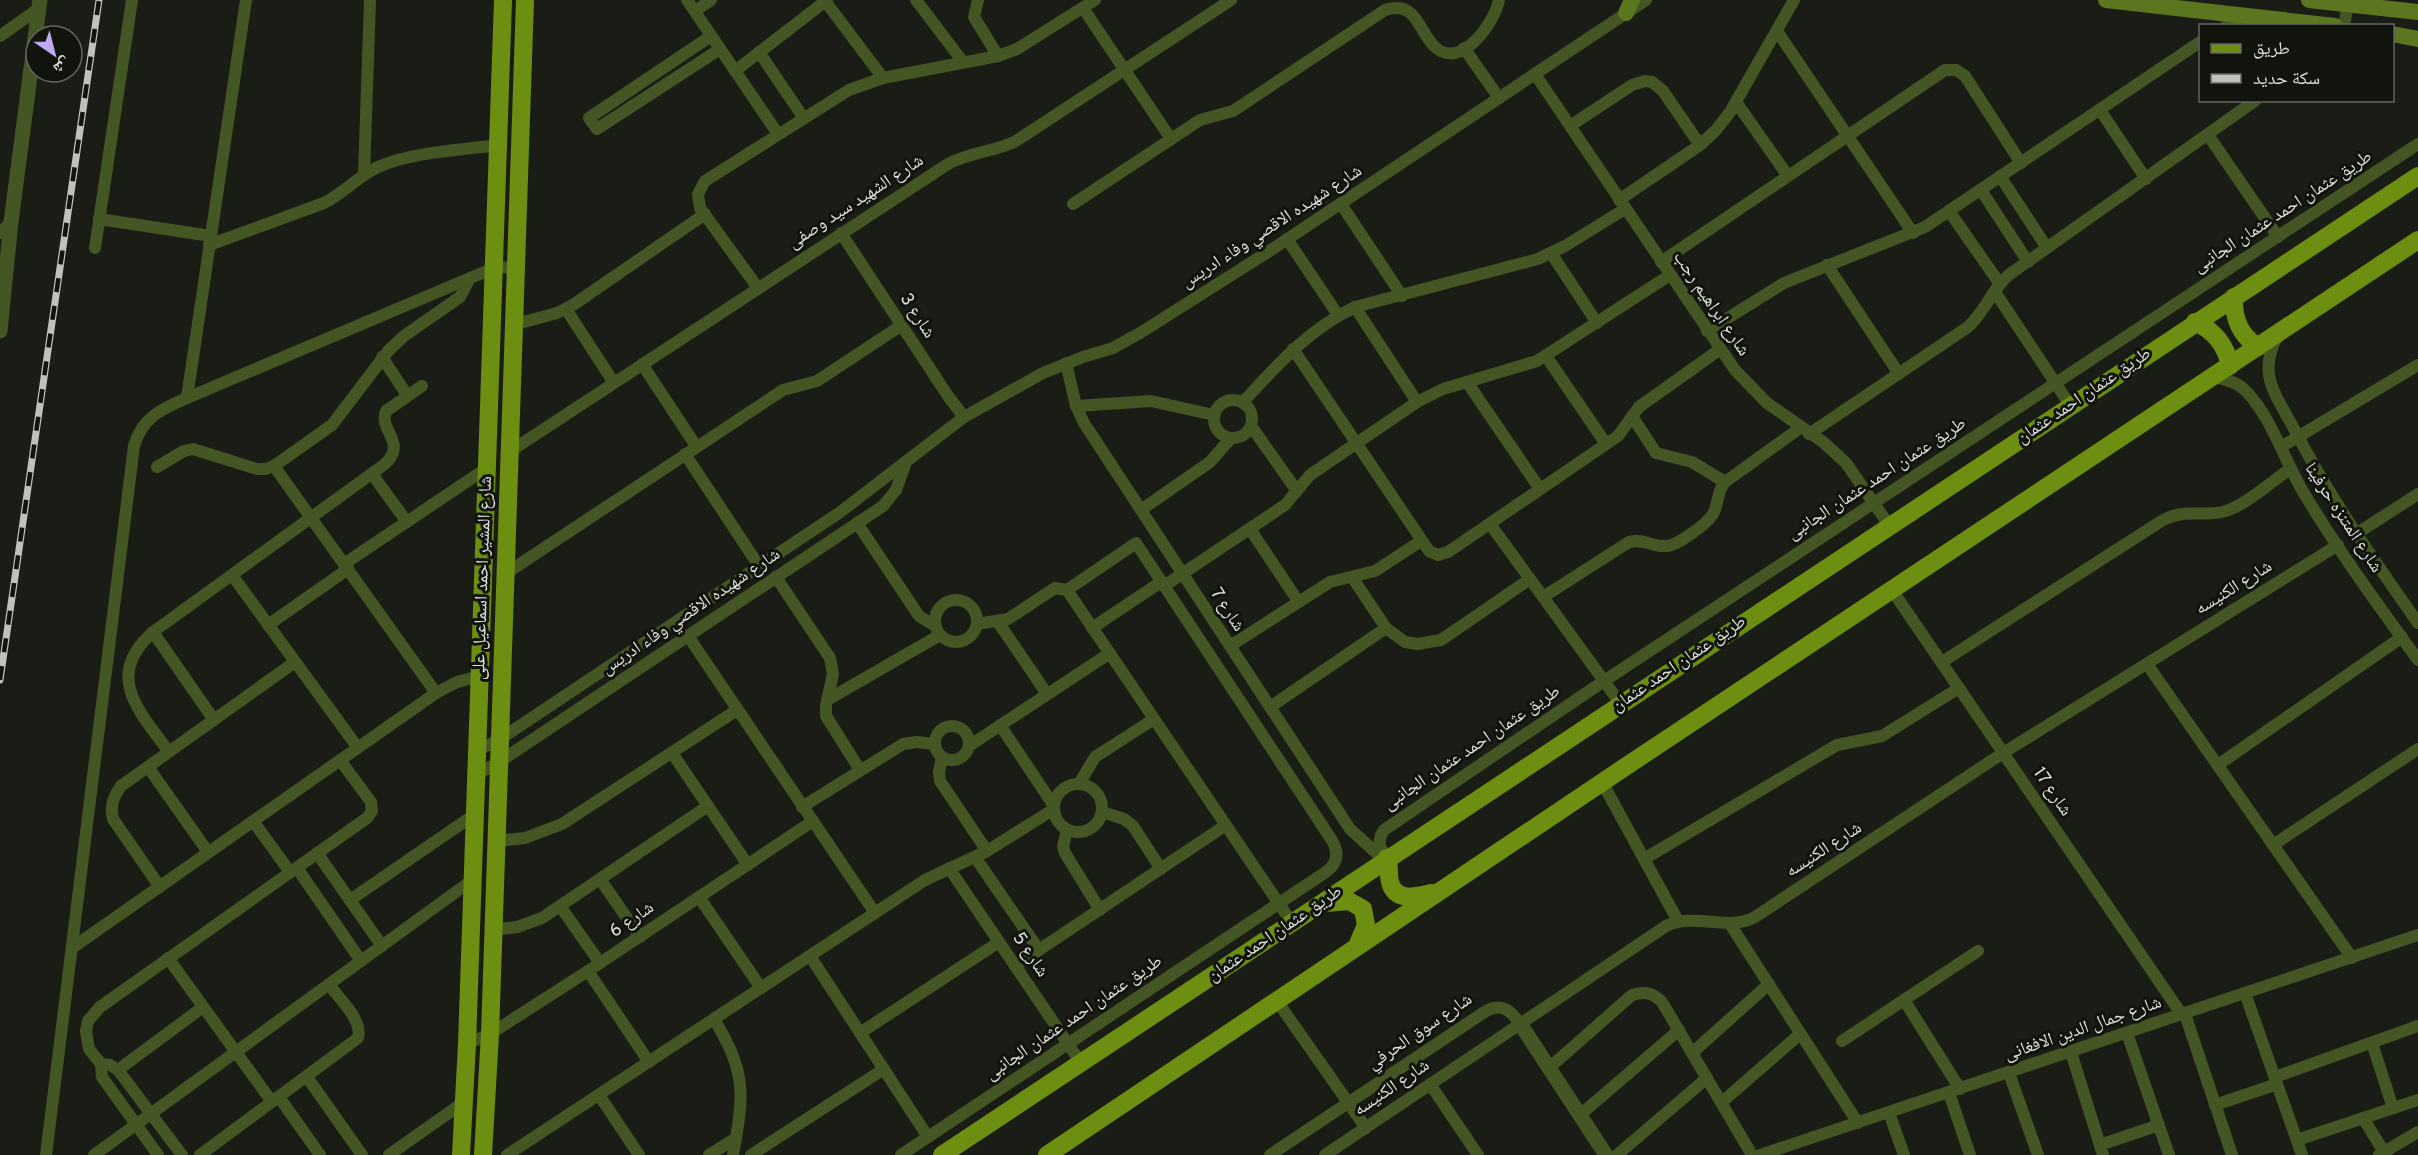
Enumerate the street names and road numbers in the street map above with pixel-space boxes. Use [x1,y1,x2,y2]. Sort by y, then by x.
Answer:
street label: طريق عثمان احمد عثمان الجانبى [2189,145,2377,279]
street label: شارع الشهيد سيد وصفى [784,149,928,255]
street label: شارع شهيده الاقصي وفاء ادريس [1177,160,1368,296]
street label: شارع ابراهيم رجب [1667,247,1755,361]
street label: شارع 3 [894,289,940,343]
street label: طريق عثمان احمد عثمان [2012,342,2156,450]
street label: طريق عثمان احمد عثمان الجانبى [1783,412,1971,546]
street label: شارع المتنزه حرفينا [2299,458,2387,578]
street label: شارع المشير احمد اسماعيل على [468,476,498,680]
street label: شارع شهيده الاقصي وفاء ادريس [597,543,786,682]
street label: شارع الكنيسه [2191,555,2277,621]
street label: شارع 7 [1204,584,1250,636]
street label: طريق عثمان احمد عثمان [1607,610,1751,718]
street label: طريق عثمان احمد عثمان الجانبى [1379,680,1565,816]
street label: شارع 17 [2027,763,2077,821]
street label: شارع الكنيسه [1781,817,1867,883]
street label: طريق عثمان احمد عثمان [1203,880,1347,988]
street label: شارع 6 [605,897,659,943]
street label: شارع 5 [1007,928,1053,982]
street label: طريق عثمان احمد عثمان الجانبى [981,950,1167,1086]
street label: شارع سوق الحرفي [1363,988,1478,1077]
street label: شارع جمال الدين الافغانى [2001,991,2165,1067]
street label: شارع الكنيسه [1350,1054,1434,1122]

